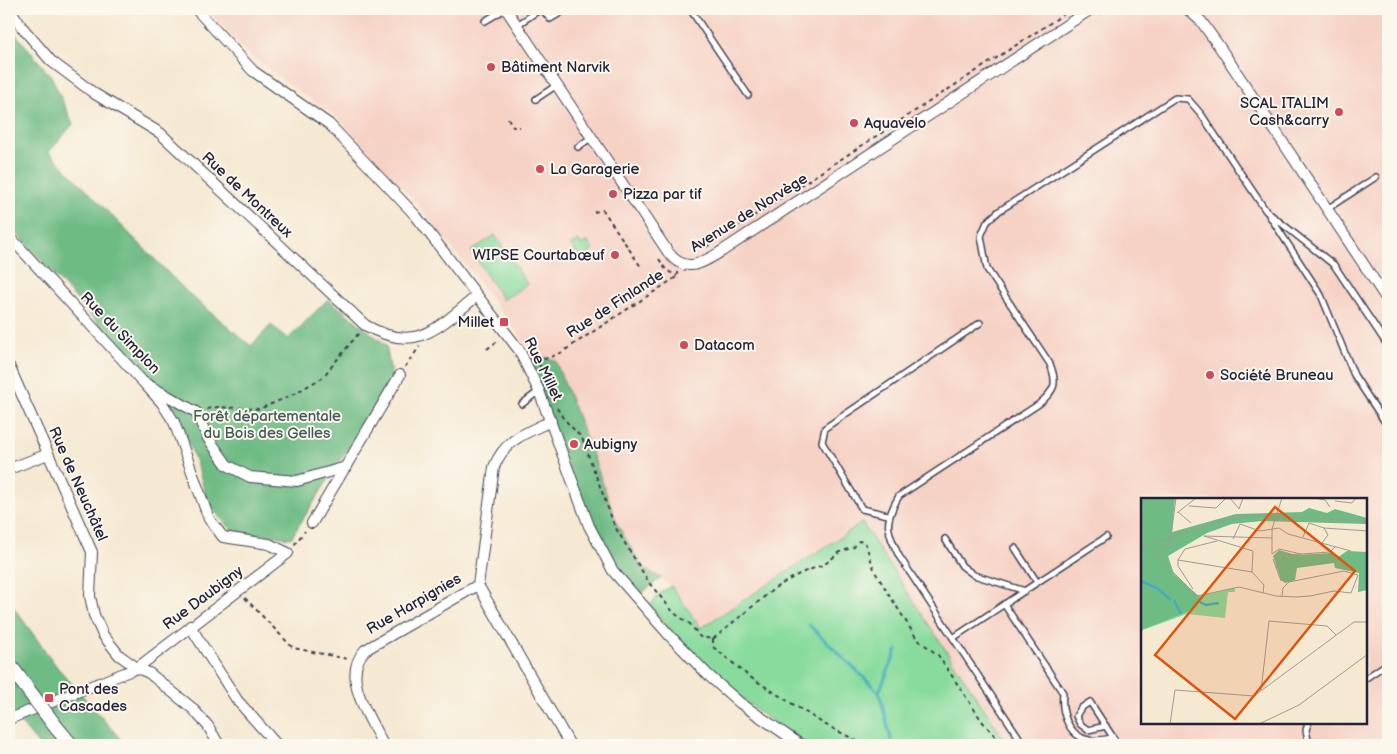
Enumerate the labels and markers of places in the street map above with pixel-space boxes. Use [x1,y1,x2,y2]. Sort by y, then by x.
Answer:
place label: Bâtiment Narvik [501,58,610,77]
marker: Bâtiment Narvik [485,61,497,73]
place label: SCAL ITALIM Cash&carry [1240,94,1329,130]
marker: SCAL ITALIM Cash&carry [1333,106,1345,118]
place label: Aquavelo [864,114,926,133]
marker: Aquavelo [848,117,860,129]
place label: La Garagerie [550,160,640,179]
marker: La Garagerie [534,163,546,175]
place label: Pizza par tif [623,185,702,204]
marker: Pizza par tif [607,188,619,200]
place label: WIPSE Courtabœuf [472,246,605,265]
marker: WIPSE Courtabœuf [609,249,621,261]
place label: Millet [457,313,494,332]
marker: Millet [498,316,510,328]
place label: Datacom [694,336,755,355]
marker: Datacom [678,339,690,351]
place label: Société Bruneau [1220,366,1334,385]
marker: Société Bruneau [1204,369,1216,381]
place label: Aubigny [584,435,637,454]
marker: Aubigny [568,438,580,450]
place label: Pont des Cascades [59,680,128,716]
marker: Pont des Cascades [43,692,55,704]

